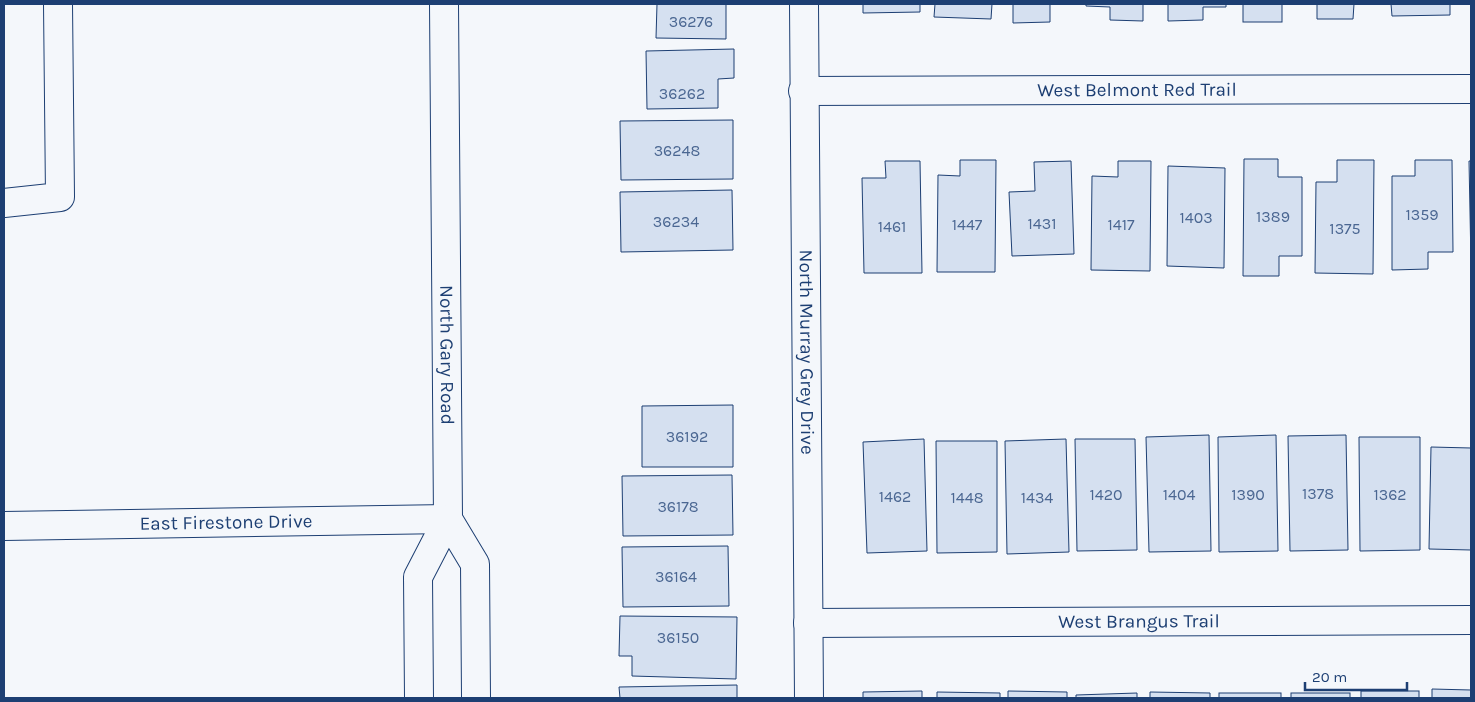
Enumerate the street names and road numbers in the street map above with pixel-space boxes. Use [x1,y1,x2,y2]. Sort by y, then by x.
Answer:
street label: West Belmont Red Trail [1037,79,1237,101]
street label: North Murray Grey Drive [795,249,818,455]
street label: North Gary Road [435,285,458,425]
street label: East Firestone Drive [139,510,313,535]
street label: West Brangus Trail [1058,610,1220,633]

